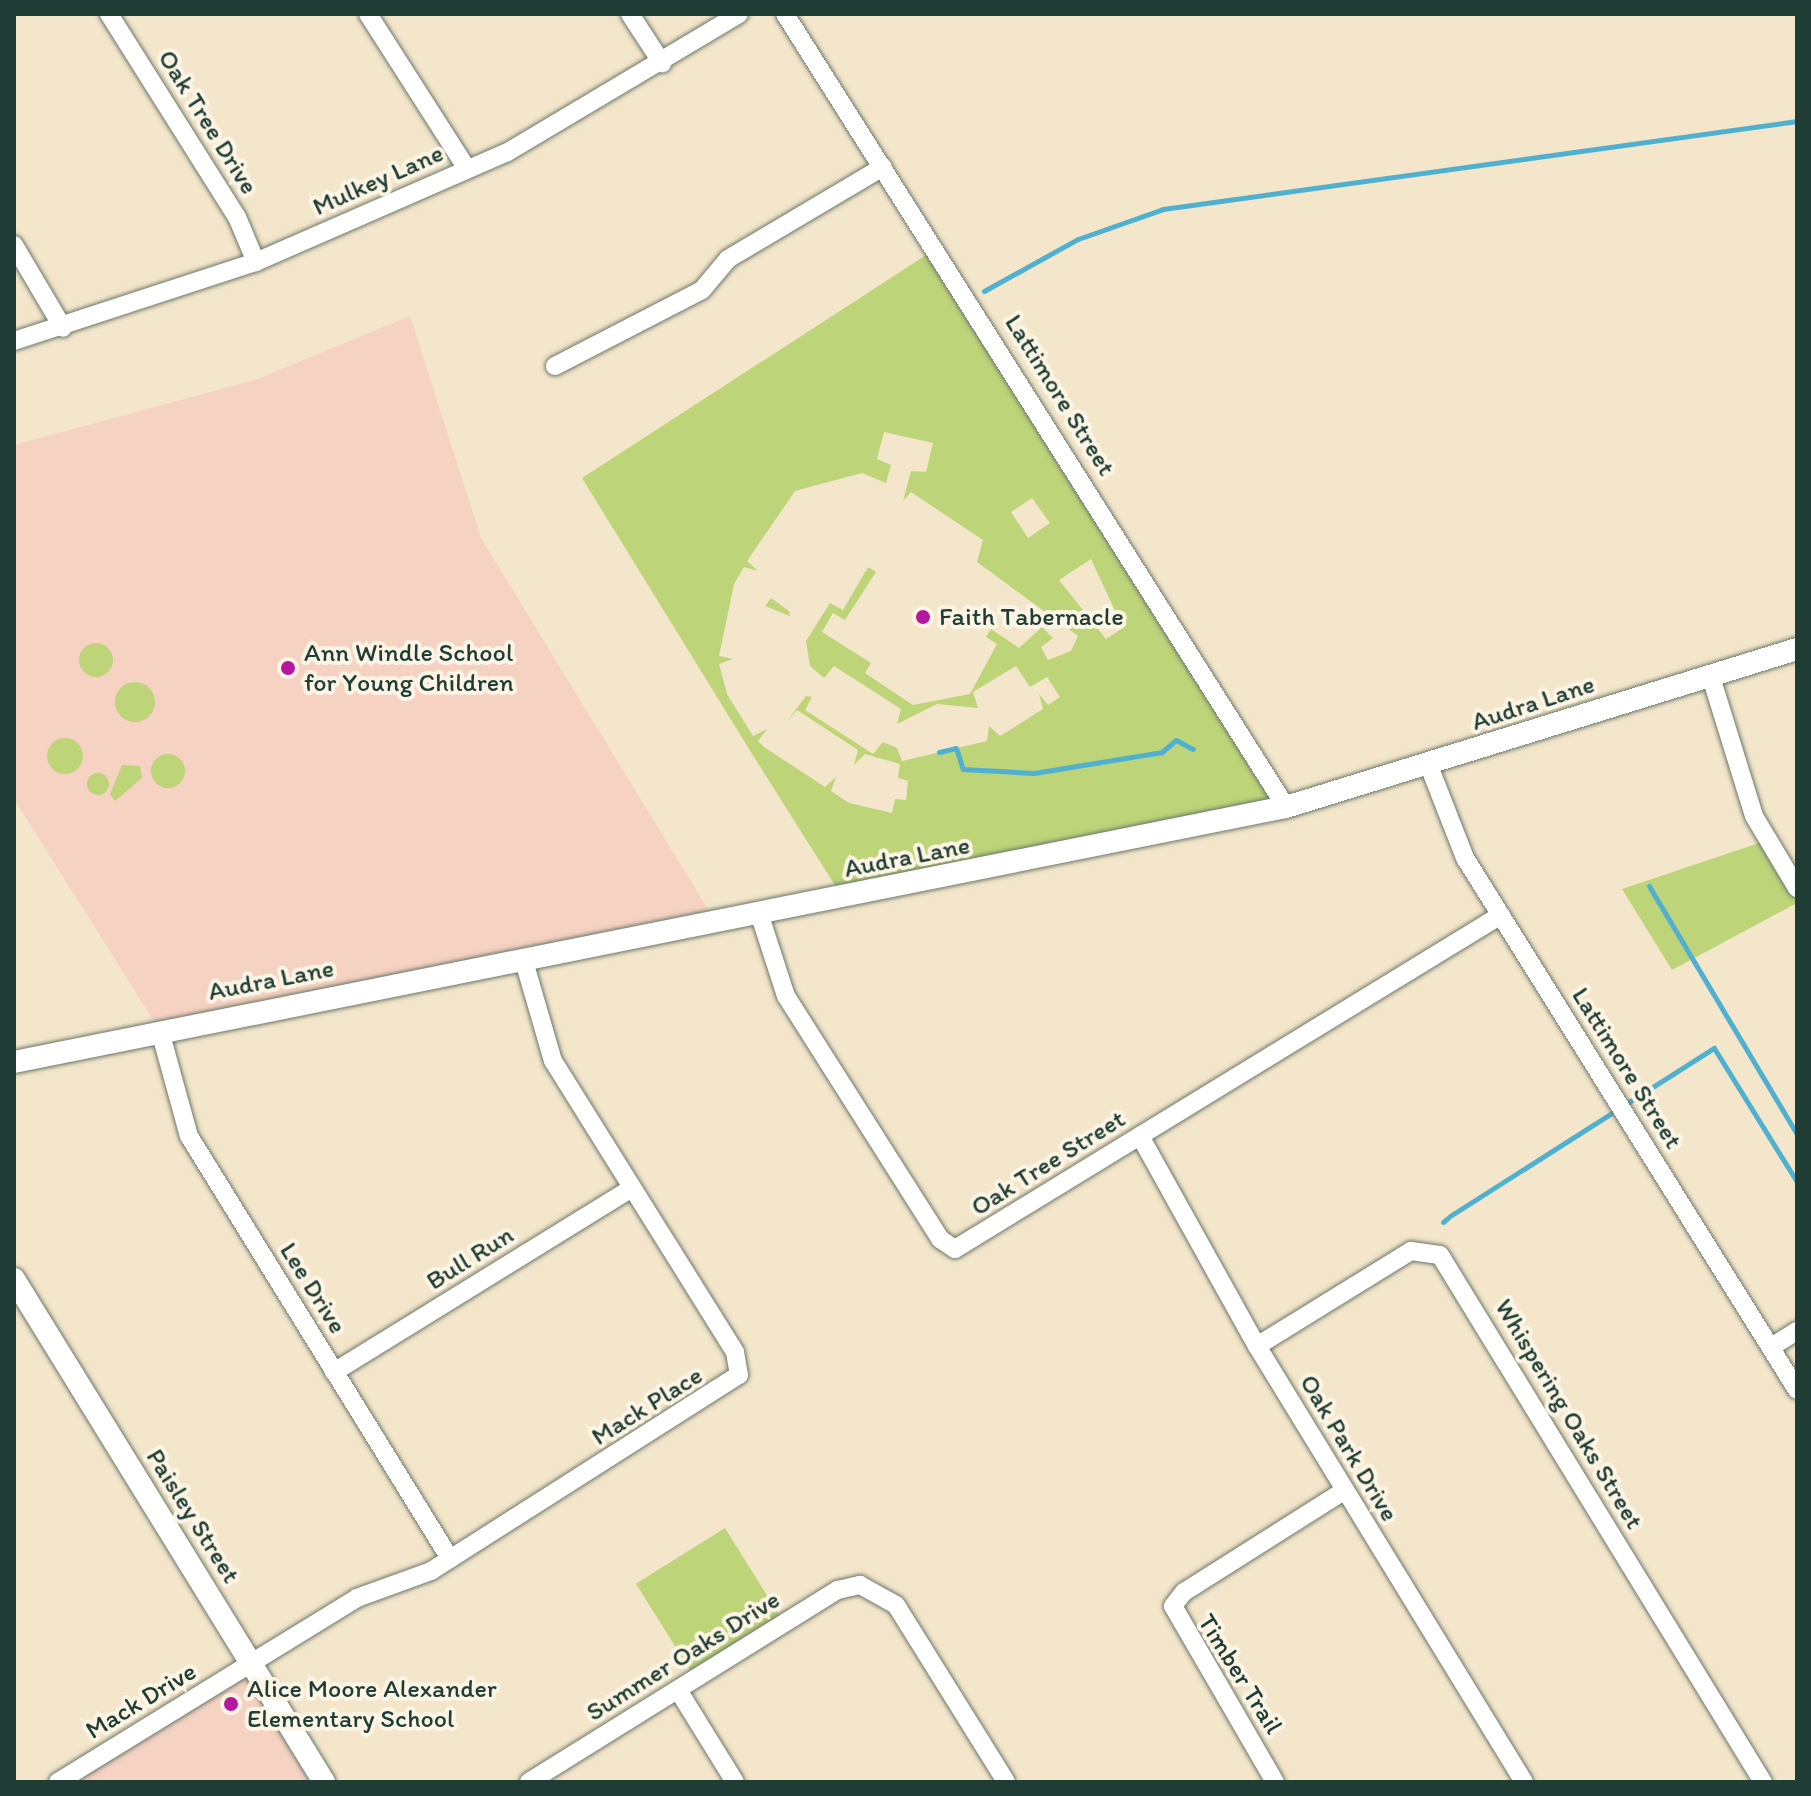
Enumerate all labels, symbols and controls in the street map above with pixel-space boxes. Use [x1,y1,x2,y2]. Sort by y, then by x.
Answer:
street label: Oak Tree Drive [151,44,265,200]
street label: Mulkey Lane [308,137,448,223]
street label: Lattimore Street [998,309,1122,481]
place label: Faith Tabernacle [939,601,1122,633]
marker: Faith Tabernacle [914,608,932,626]
place label: Ann Windle School for Young Children [304,637,512,698]
marker: Ann Windle School for Young Children [279,659,297,677]
street label: Audra Lane [1468,668,1598,738]
street label: Audra Lane [842,830,972,884]
street label: Audra Lane [206,953,336,1007]
street label: Lattimore Street [1565,982,1689,1154]
street label: Oak Tree Street [966,1104,1130,1222]
street label: Bull Run [421,1219,519,1297]
street label: Lee Drive [273,1236,353,1340]
street label: Whispering Oaks Street [1488,1294,1650,1534]
street label: Mack Place [586,1360,708,1452]
street label: Oak Park Drive [1293,1368,1405,1528]
street label: Paisley Street [139,1443,247,1589]
street label: Summer Oaks Drive [581,1584,785,1728]
street label: Timber Trail [1191,1608,1289,1740]
street label: Mack Drive [80,1656,202,1746]
place label: Alice Moore Alexander Elementary School [247,1673,496,1734]
marker: Alice Moore Alexander Elementary School [222,1695,240,1713]

